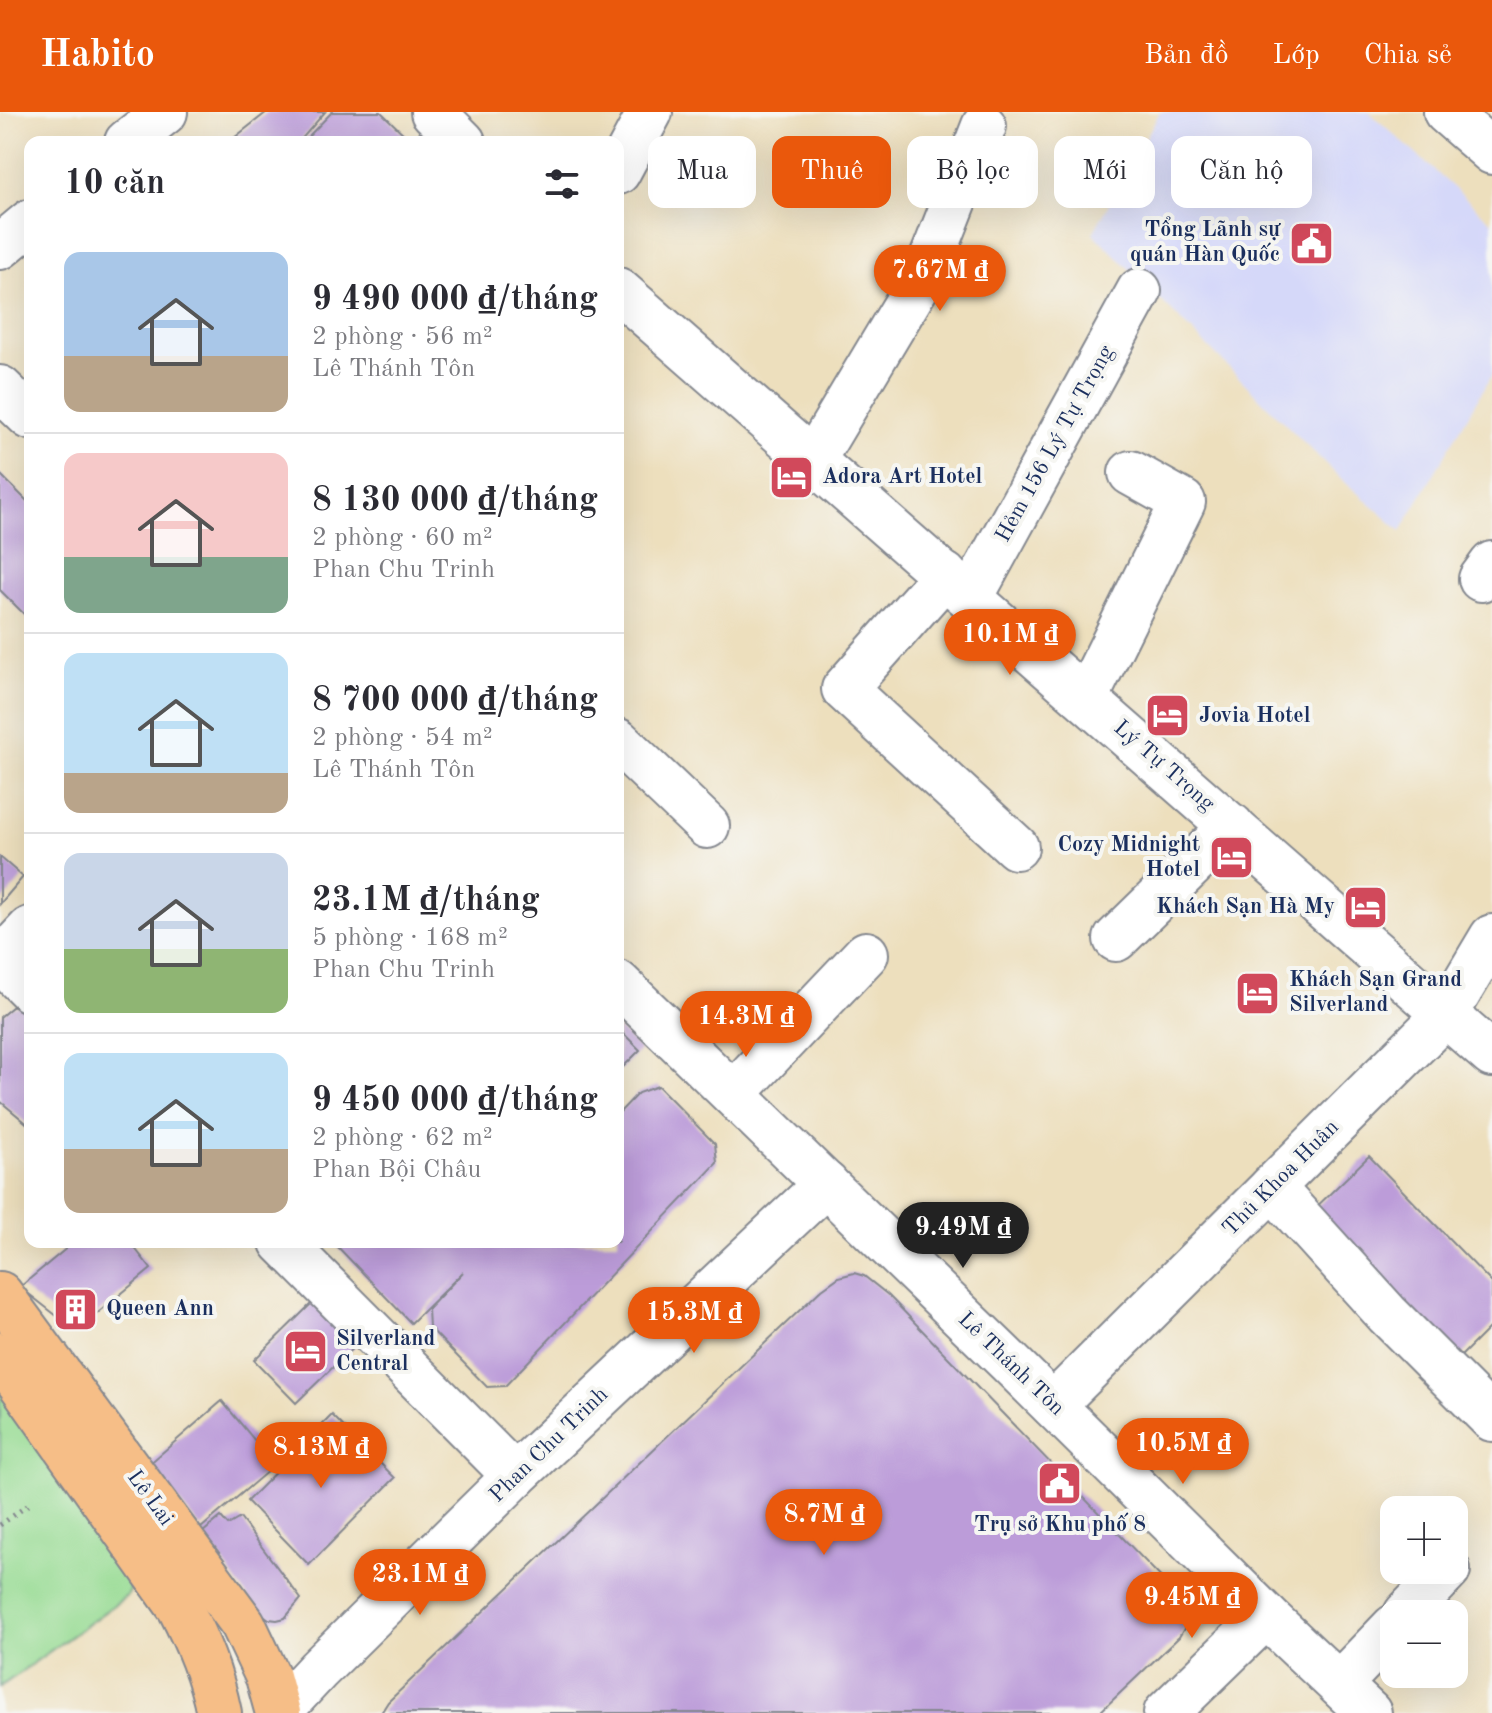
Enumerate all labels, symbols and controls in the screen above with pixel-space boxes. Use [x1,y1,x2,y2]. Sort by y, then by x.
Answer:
text: Habito [40,37,155,75]
text: Bản đồ [1144,42,1229,70]
text: Lớp [1273,42,1320,70]
text: Chia sẻ [1364,42,1452,70]
chip: Mua [648,136,756,208]
chip: Thuê [772,136,891,208]
chip: Bộ lọc [907,136,1038,208]
chip: Mới [1054,136,1155,208]
chip: Căn hộ [1171,136,1312,208]
icon: filters [540,162,584,206]
text: 10 căn [64,167,165,201]
place label: Tổng Lãnh sự quán Hàn Quốc [1130,216,1282,266]
public building icon: Tổng Lãnh sự quán Hàn Quốc [1287,219,1335,267]
pin: 7.67M ₫ [866,245,1014,313]
text: 7.67M ₫ [892,258,988,284]
text: 9 490 000 ₫/tháng [312,283,598,317]
icon: home [128,284,224,380]
text: 2 phòng · 56 m² [312,324,493,350]
street label: Hẻm 156 Lý Tự Trọng [992,342,1118,546]
text: Lê Thánh Tôn [312,356,475,382]
hotel icon: Adora Art Hotel [767,453,815,501]
place label: Adora Art Hotel [822,466,983,488]
text: 8 130 000 ₫/tháng [312,484,598,518]
icon: home [128,485,224,581]
text: 2 phòng · 60 m² [312,525,493,551]
text: Phan Chu Trinh [312,557,495,583]
pin: 10.1M ₫ [936,609,1084,677]
text: 10.1M ₫ [962,622,1058,648]
text: 8 700 000 ₫/tháng [312,684,598,718]
icon: home [128,685,224,781]
hotel icon: Jovia Hotel [1144,692,1192,740]
place label: Jovia Hotel [1199,705,1311,727]
street label: Lý Tự Trọng [1109,717,1219,816]
text: 2 phòng · 54 m² [312,725,493,751]
text: Lê Thánh Tôn [312,757,475,783]
place label: Cozy Midnight Hotel [1057,834,1200,881]
hotel icon: Cozy Midnight Hotel [1207,834,1255,882]
hotel icon: Khách Sạn Hà My [1342,883,1390,931]
text: 23.1M ₫/tháng [312,884,540,918]
icon: home [128,885,224,981]
place label: Khách Sạn Hà My [1156,896,1335,918]
text: 5 phòng · 168 m² [312,925,508,951]
text: Phan Chu Trinh [312,957,495,983]
hotel icon: Khách Sạn Grand Silverland [1234,969,1282,1017]
place label: Khách Sạn Grand Silverland [1289,969,1462,1016]
pin: 14.3M ₫ [672,991,820,1059]
text: 14.3M ₫ [698,1004,794,1030]
text: 9 450 000 ₫/tháng [312,1084,598,1118]
icon: home [128,1085,224,1181]
street label: Thủ Khoa Huân [1219,1116,1343,1240]
text: 2 phòng · 62 m² [312,1125,493,1151]
text: Phan Bội Châu [312,1157,481,1183]
pin: 9.49M ₫ [889,1202,1037,1270]
text: 9.49M ₫ [915,1215,1011,1241]
building icon: Queen Ann [51,1285,99,1333]
pin: 15.3M ₫ [620,1287,768,1355]
place label: Queen Ann [106,1298,214,1320]
text: 15.3M ₫ [646,1300,742,1326]
street label: Lê Thánh Tôn [954,1308,1068,1420]
hotel icon: Silverland Central [281,1328,329,1376]
place label: Silverland Central [336,1328,435,1375]
street label: Phan Chu Trinh [486,1383,612,1507]
pin: 10.5M ₫ [1109,1418,1257,1486]
pin: 8.13M ₫ [247,1422,395,1490]
text: 10.5M ₫ [1135,1431,1231,1457]
text: 8.13M ₫ [273,1435,369,1461]
public building icon: Trụ sở Khu phố 8 [1036,1460,1084,1508]
street label: Lê Lai [123,1466,177,1530]
pin: 8.7M ₫ [759,1489,889,1557]
map controls [1380,1496,1468,1688]
button: + [1380,1496,1468,1584]
text: 8.7M ₫ [783,1502,865,1528]
place label: Trụ sở Khu phố 8 [974,1512,1146,1536]
pin: 23.1M ₫ [346,1549,494,1617]
text: 23.1M ₫ [372,1562,468,1588]
pin: 9.45M ₫ [1118,1572,1266,1640]
text: 9.45M ₫ [1144,1585,1240,1611]
button: − [1380,1600,1468,1688]

